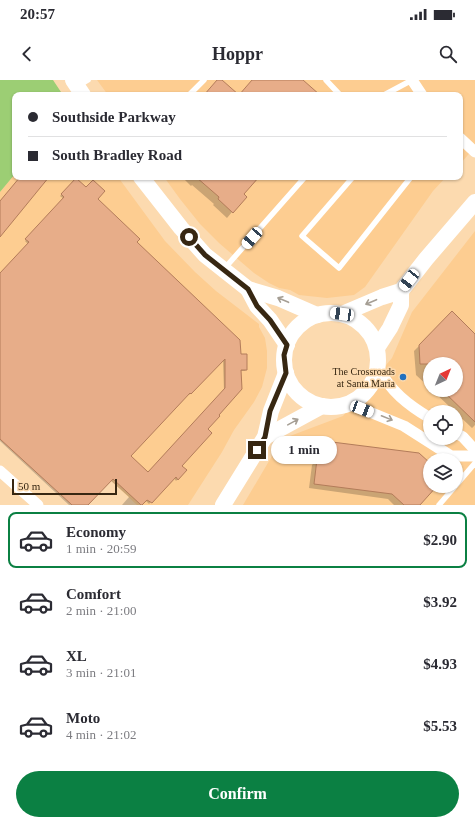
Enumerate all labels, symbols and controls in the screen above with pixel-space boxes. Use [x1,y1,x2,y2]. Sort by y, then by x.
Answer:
text: 20:57 [20,6,55,22]
icon: back [16,43,38,65]
icon: search [437,43,459,65]
text: Hoppr [212,44,263,64]
text: Southside Parkway [52,109,176,125]
text: South Bradley Road [52,147,182,163]
car [240,225,264,251]
route start [180,228,198,246]
car [397,267,421,293]
one-way arrow [277,296,289,304]
one-way arrow [366,298,378,306]
car [329,306,355,322]
north arrow [423,357,463,397]
map controls [423,357,463,493]
place label: The Crossroads at Santa Maria [333,366,396,389]
marker: The Crossroads at Santa Maria [398,372,408,382]
car [349,399,375,419]
button: locate [423,405,463,445]
one-way arrow [380,415,392,423]
one-way arrow [287,418,299,425]
callout: 1 min [271,436,337,464]
route end [248,441,266,459]
text: 1 min [288,442,320,457]
button: layers [423,453,463,493]
scale bar [12,477,117,496]
text: 50 m [18,480,40,492]
icon: car [18,522,54,558]
text: Economy [66,524,126,540]
text: $2.90 [423,532,457,548]
text: 1 min · 20:59 [66,541,136,556]
icon: car [18,584,54,620]
text: Comfort [66,586,121,602]
text: $3.92 [423,594,457,610]
text: 2 min · 21:00 [66,603,136,618]
icon: car [18,646,54,682]
text: XL [66,648,87,664]
text: $4.93 [423,656,457,672]
text: 3 min · 21:01 [66,665,136,680]
icon: car [18,708,54,744]
text: Moto [66,710,100,726]
text: $5.53 [423,718,457,734]
text: 4 min · 21:02 [66,727,136,742]
button: Confirm [16,771,459,817]

